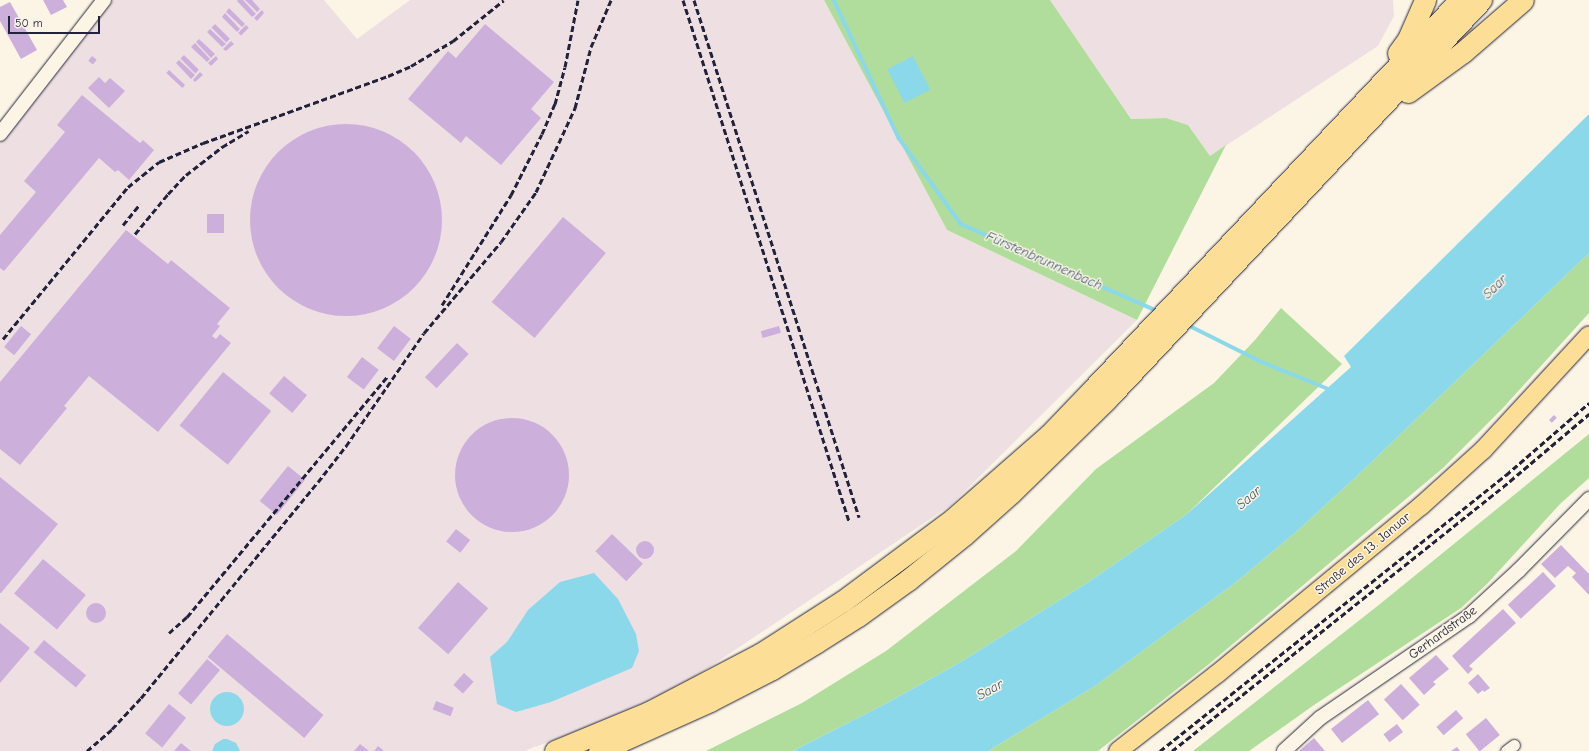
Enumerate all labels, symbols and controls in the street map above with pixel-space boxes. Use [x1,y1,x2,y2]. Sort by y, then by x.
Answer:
scale bar [10,8,102,34]
text: 50 m [15,16,43,30]
water label: Fürstenbrunnenbach [983,228,1105,294]
water label: Saar [1479,271,1511,303]
water label: Saar [1233,483,1265,513]
street label: Straße des 13. Januar [1312,510,1414,598]
street label: Gerhardstraße [1406,603,1480,663]
water label: Saar [974,676,1006,704]

